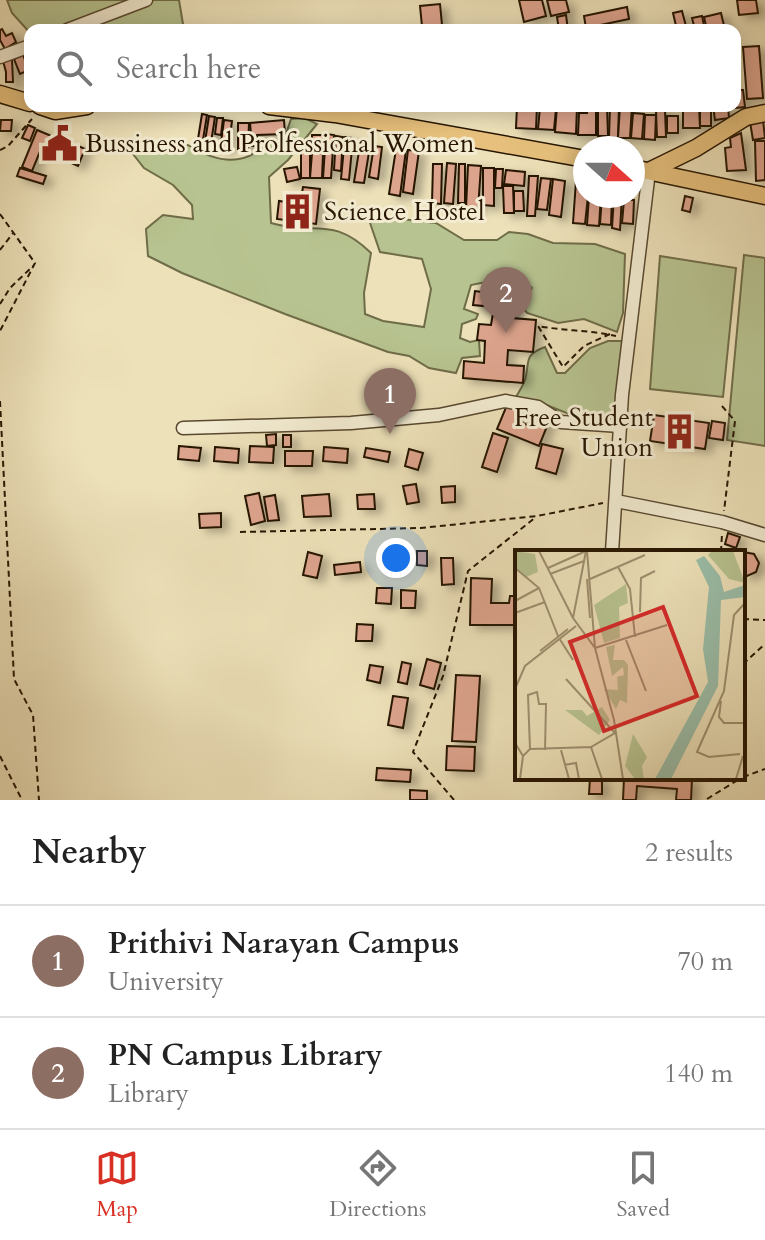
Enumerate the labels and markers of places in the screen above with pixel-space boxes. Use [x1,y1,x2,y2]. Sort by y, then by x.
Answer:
public building icon: Bussiness and Prolfessional Women [40,124,78,162]
place label: Bussiness and Prolfessional Women [85,126,475,161]
building icon: Science Hostel [279,192,317,230]
place label: Science Hostel [324,194,485,229]
pin: 2 [480,267,532,333]
pin: 1 [364,368,416,434]
place label: Free Student Union [514,400,653,465]
building icon: Free Student Union [660,413,698,451]

